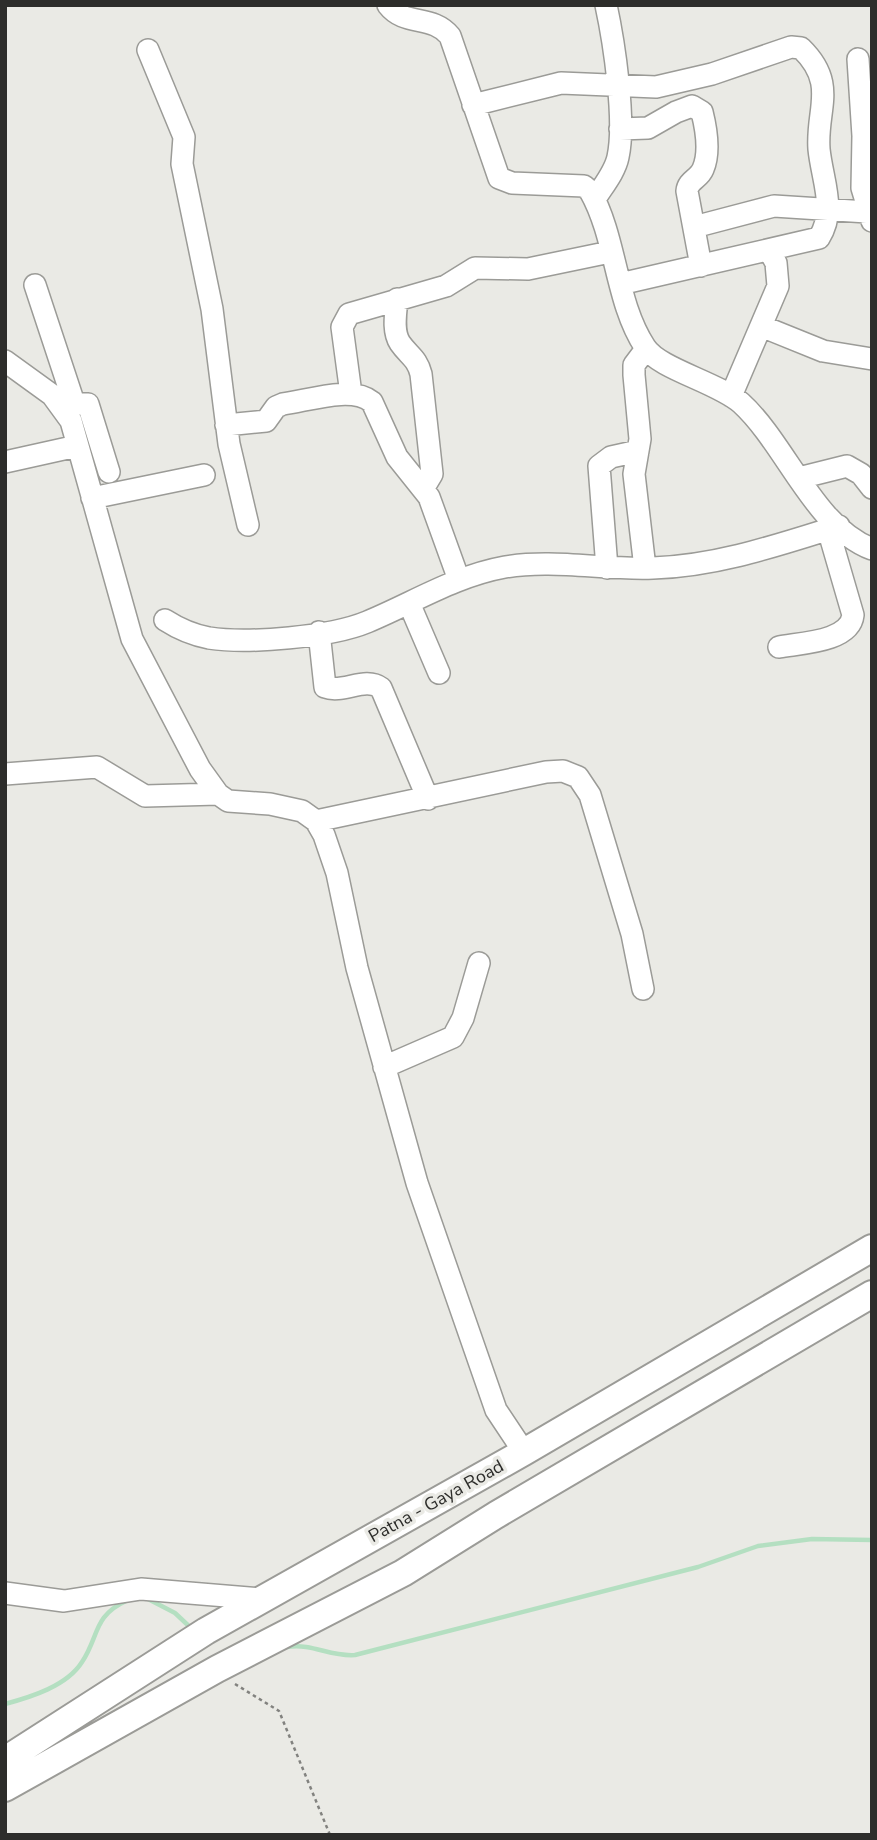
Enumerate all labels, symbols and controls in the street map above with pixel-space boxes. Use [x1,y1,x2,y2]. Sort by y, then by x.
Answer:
street label: Patna - Gaya Road [364,1454,508,1548]

